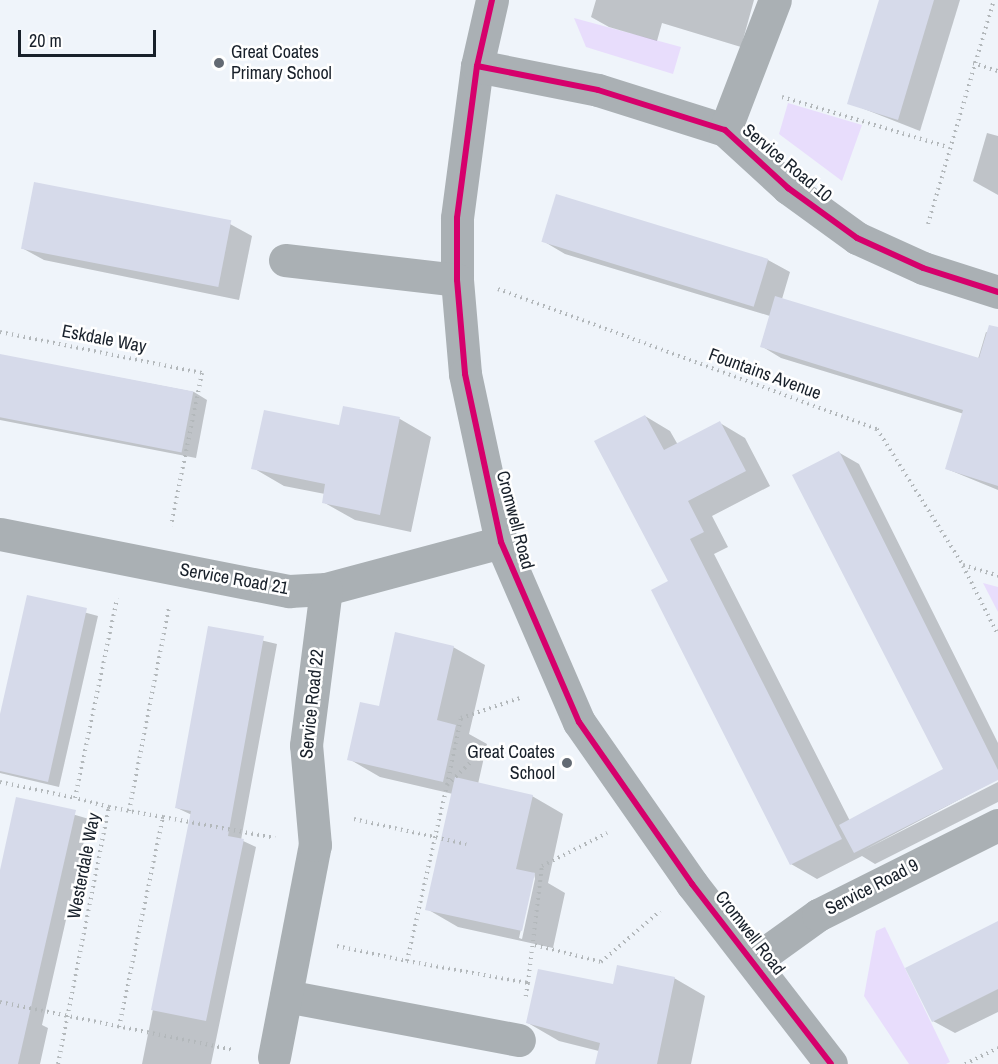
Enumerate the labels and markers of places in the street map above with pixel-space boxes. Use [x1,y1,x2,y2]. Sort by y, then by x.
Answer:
place label: Great Coates Primary School [231,42,332,84]
marker: Great Coates Primary School [212,56,226,70]
place label: Great Coates School [467,742,555,784]
marker: Great Coates School [560,756,574,770]

